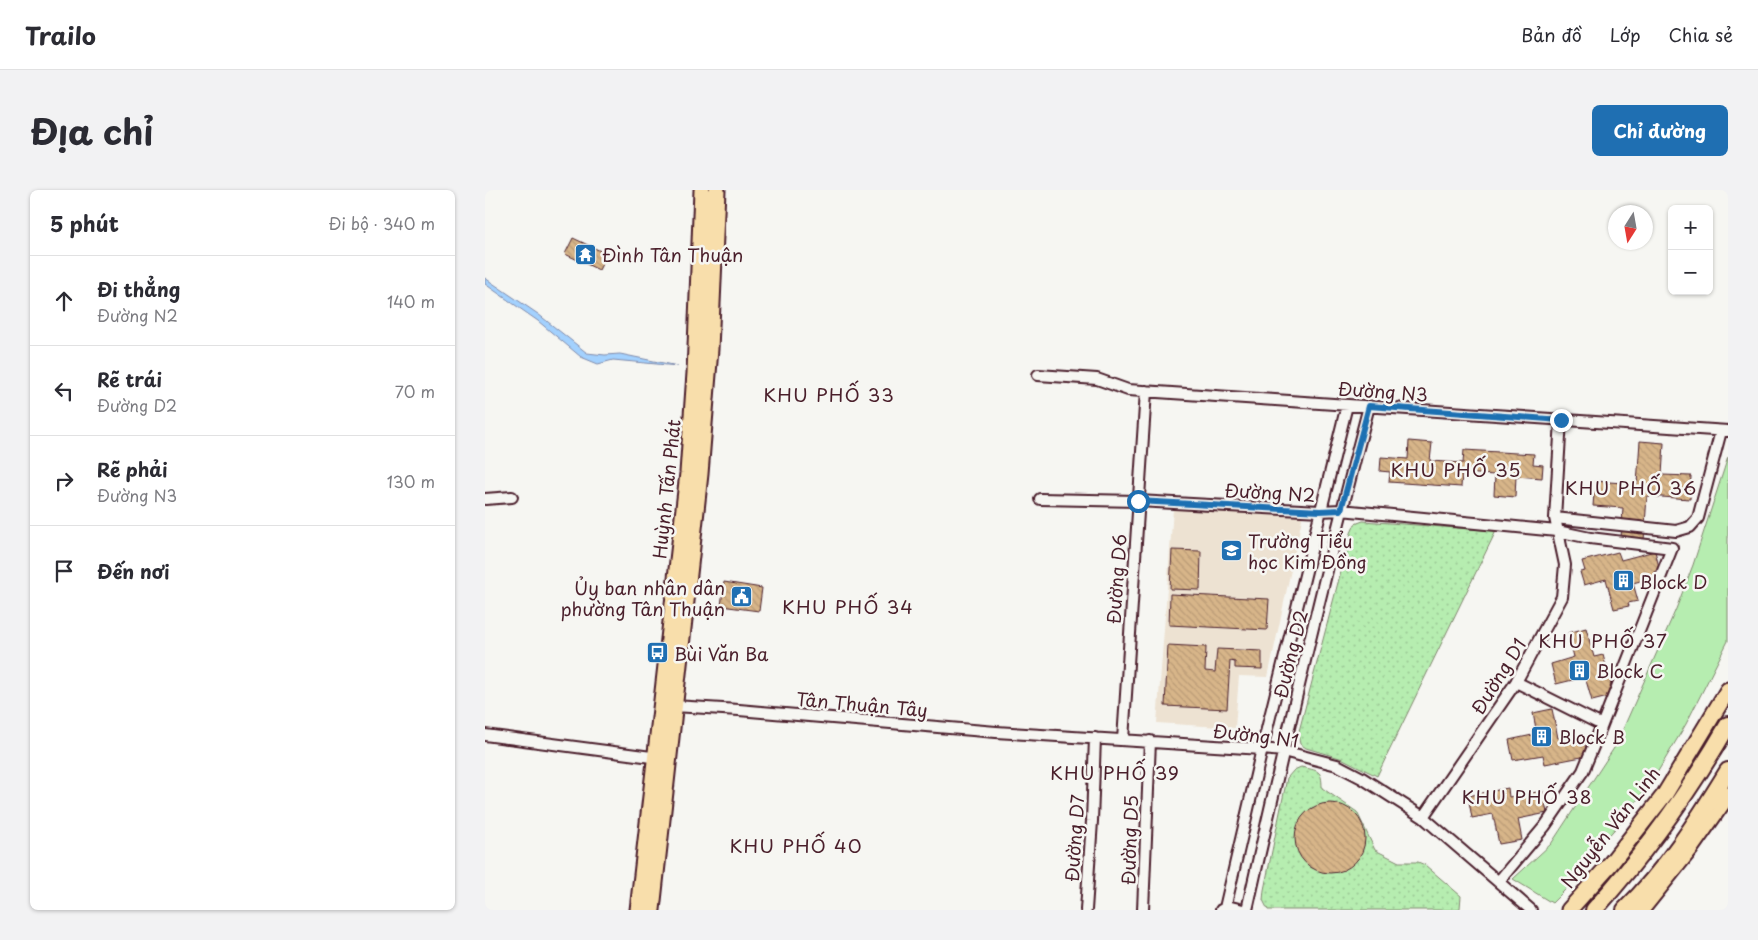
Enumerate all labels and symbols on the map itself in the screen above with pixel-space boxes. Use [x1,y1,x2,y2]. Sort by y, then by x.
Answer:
north arrow [1608,205,1653,250]
place label: Đình Tân Thuận [602,241,743,268]
temple icon: Đình Tân Thuận [574,242,598,266]
street label: Đường N3 [1337,374,1429,408]
district label: KHU PHỐ 33 [763,380,895,408]
route end [1550,409,1573,432]
street label: Huỳnh Tấn Phát [645,418,687,560]
district label: KHU PHỐ 35 [1391,455,1521,483]
district label: KHU PHỐ 36 [1565,473,1697,501]
street label: Đường N2 [1224,476,1316,508]
route start [1127,490,1150,513]
place label: Trường Tiểu học Kim Đồng [1248,527,1367,575]
street label: Đường D6 [1099,533,1133,625]
school or university icon: Trường Tiểu học Kim Đồng [1220,538,1244,562]
place label: Block D [1639,568,1707,595]
building icon: Block D [1611,569,1635,593]
place label: Ủy ban nhân dân phường Tân Thuận [560,574,725,622]
public building icon: Ủy ban nhân dân phường Tân Thuận [729,585,753,609]
district label: KHU PHỐ 34 [782,592,914,620]
street label: Đường D2 [1266,607,1314,701]
district label: KHU PHỐ 37 [1538,626,1668,654]
street label: Đường D1 [1464,633,1532,719]
place label: Bùi Văn Ba [674,640,769,667]
bus stop icon: Bùi Văn Ba [646,641,670,665]
place label: Block C [1596,657,1663,684]
building icon: Block C [1568,658,1592,682]
street label: Tân Thuận Tây [795,685,929,723]
street label: Đường N1 [1212,716,1300,754]
place label: Block B [1558,723,1625,750]
building icon: Block B [1530,724,1554,748]
district label: KHU PHỐ 39 [1050,758,1180,786]
street label: Nguyễn Văn Linh [1554,761,1666,893]
district label: KHU PHỐ 38 [1461,782,1593,810]
street label: Đường D7 [1057,793,1091,883]
street label: Đường D5 [1114,794,1144,886]
district label: KHU PHỐ 40 [729,831,863,859]

